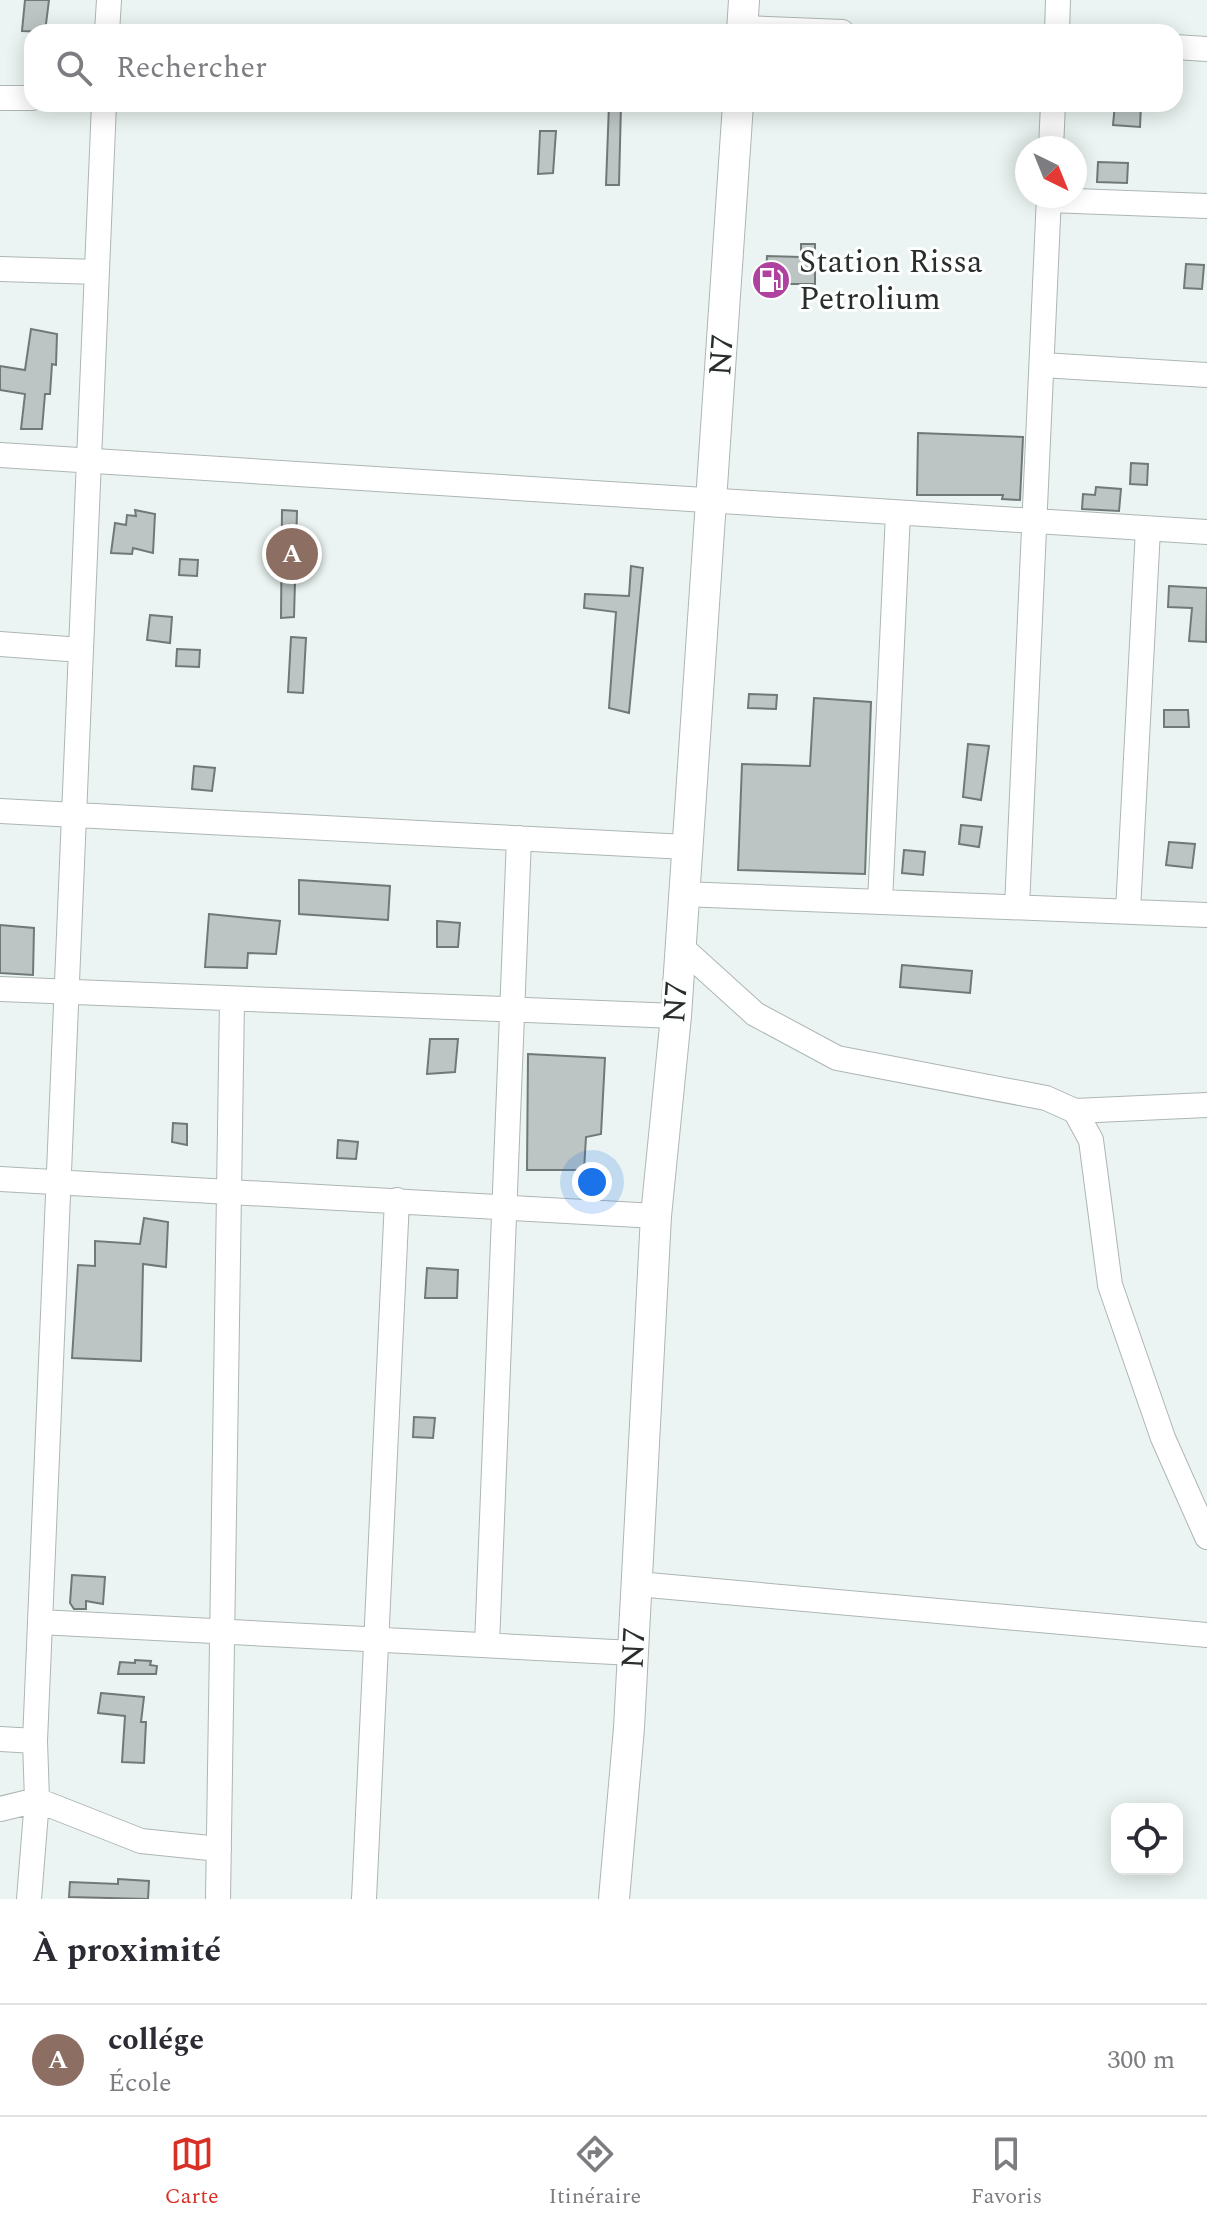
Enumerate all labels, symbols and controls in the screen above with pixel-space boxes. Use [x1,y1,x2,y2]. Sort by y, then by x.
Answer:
search box [24,24,1183,112]
text: Rechercher [116,45,267,91]
icon: search [52,46,96,90]
north arrow [1015,136,1087,208]
place label: Station Rissa Petrolium [799,238,983,324]
fuel station icon: Station Rissa Petrolium [750,259,792,301]
street label: N7 [696,333,748,377]
pin: A [266,524,318,584]
street label: N7 [650,980,702,1024]
your location [572,1162,612,1202]
street label: N7 [608,1626,660,1670]
map controls [1111,1803,1183,1875]
button: locate [1111,1803,1183,1875]
text: À proximité [32,1925,221,1977]
text: collége [108,2017,204,2063]
text: A [48,2040,68,2080]
text: 300 m [1107,2040,1175,2080]
text: École [108,2063,172,2103]
tab: Carte [165,2132,219,2213]
tab: Itinéraire [548,2132,641,2213]
tab: Favoris [971,2132,1042,2213]

